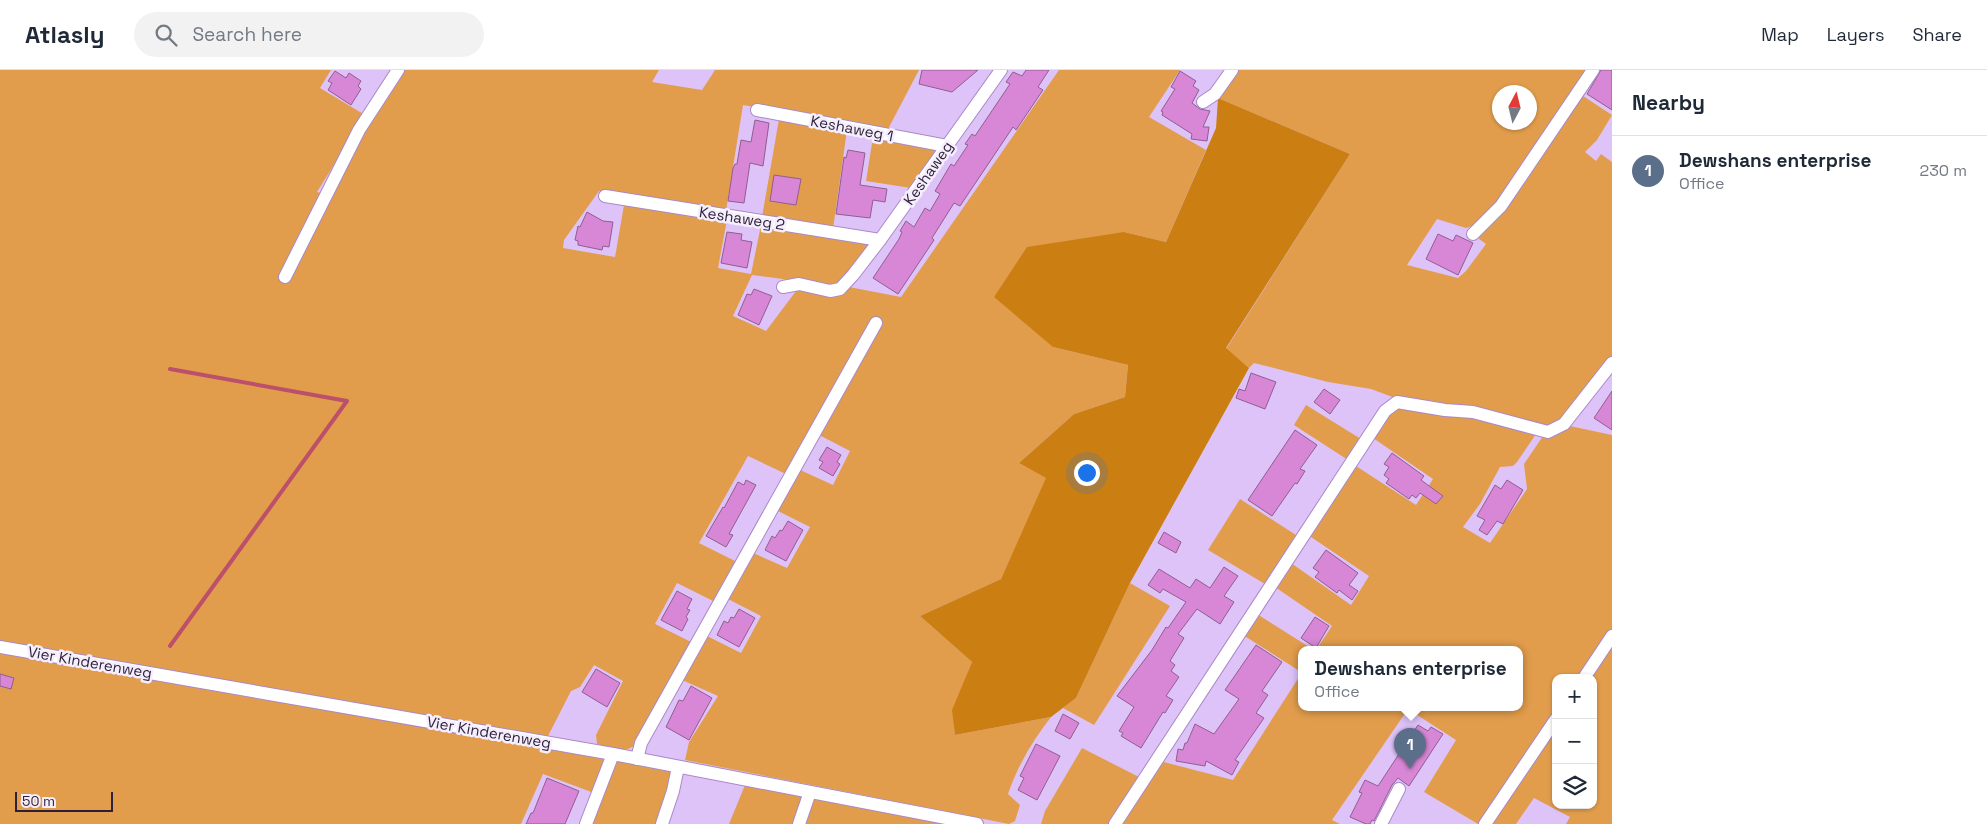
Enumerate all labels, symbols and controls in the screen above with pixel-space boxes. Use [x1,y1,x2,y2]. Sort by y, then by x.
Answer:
search box [134,12,484,57]
text: Atlasly [25,19,104,50]
icon: search [152,21,180,49]
text: Search here [192,22,302,47]
text: Map [1761,23,1799,46]
text: Layers [1827,23,1884,46]
text: Share [1912,23,1962,46]
north arrow [1492,85,1537,130]
text: Nearby [1632,89,1705,116]
street label: Keshaweg 1 [809,111,895,145]
street label: Keshaweg [899,137,957,209]
text: Dewshans enterprise [1679,148,1871,173]
text: 1 [1644,160,1652,181]
text: 230 m [1920,160,1967,181]
text: Office [1679,173,1725,194]
street label: Keshaweg 2 [698,202,786,234]
your location [1074,460,1100,486]
street label: Vier Kinderenweg [26,642,154,682]
popup [1298,646,1523,711]
text: Dewshans enterprise [1314,656,1507,681]
map controls [1552,674,1597,809]
button: + [1552,674,1597,719]
text: Office [1314,681,1360,702]
street label: Vier Kinderenweg [425,712,553,752]
button: − [1552,719,1597,764]
pin: 1 [1394,728,1426,769]
button: layers [1552,764,1597,809]
scale bar [15,789,112,812]
text: 50 m [22,792,55,810]

